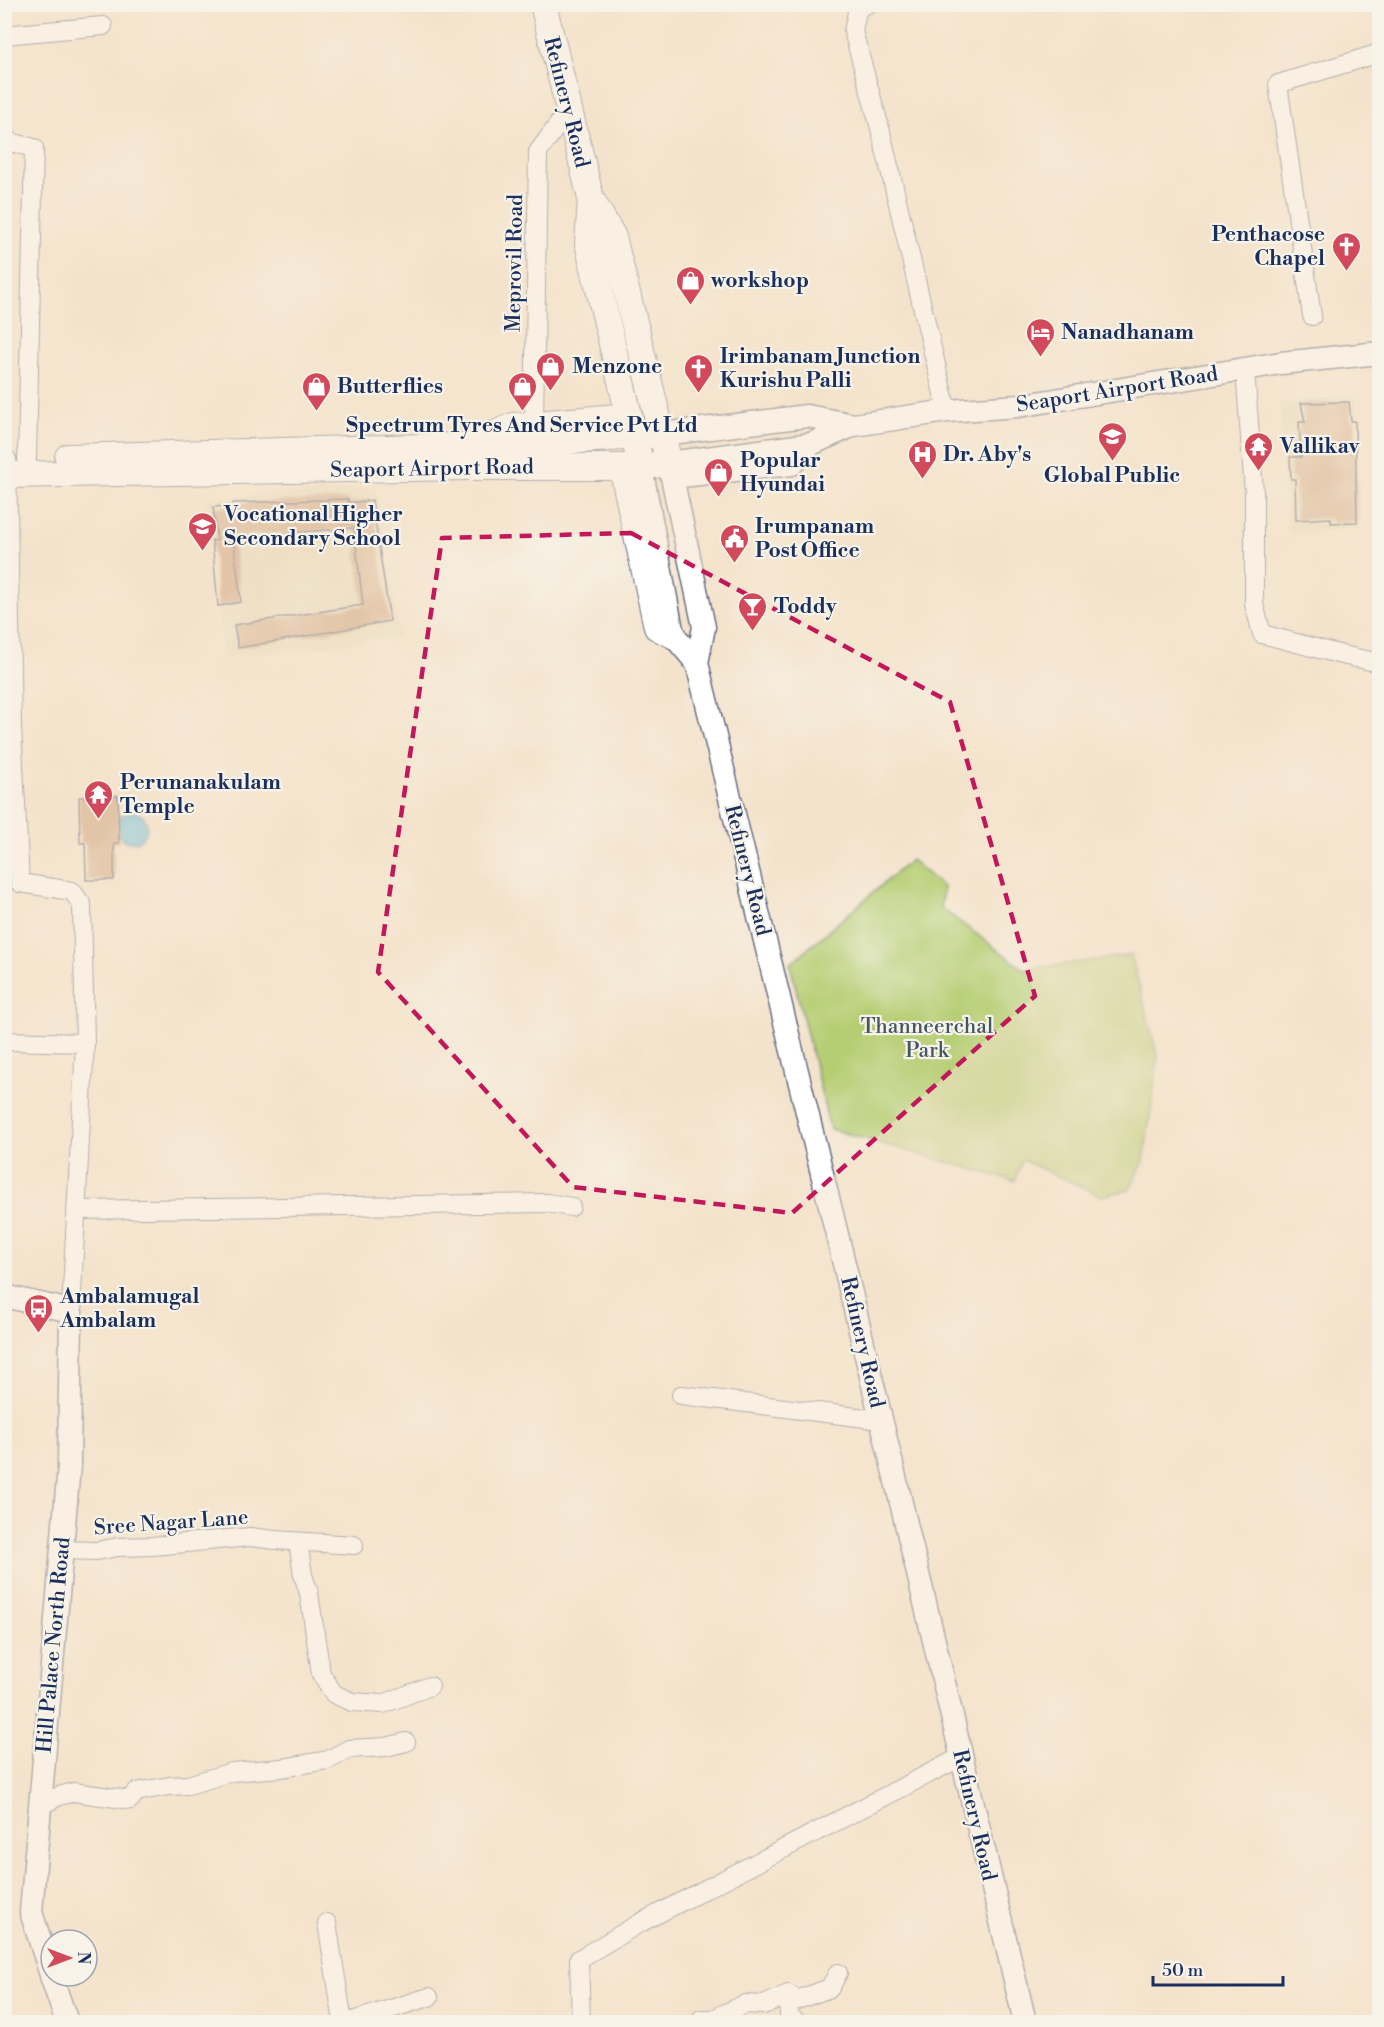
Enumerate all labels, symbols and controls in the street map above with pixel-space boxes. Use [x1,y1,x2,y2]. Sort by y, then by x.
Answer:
street label: Refinery Road [537,34,595,170]
street label: Meprovil Road [501,194,529,332]
place label: Penthacose Chapel [1211,222,1325,272]
church icon: Penthacose Chapel [1330,230,1362,272]
shop icon: workshop [674,264,706,306]
place label: workshop [710,268,809,294]
hotel icon: Nanadhanam [1024,316,1056,358]
place label: Nanadhanam [1061,320,1194,346]
place label: Irimbanam Junction Kurishu Palli [720,344,920,394]
shop icon: Menzone [535,350,567,392]
church icon: Irimbanam Junction Kurishu Palli [683,352,715,394]
place label: Menzone [572,354,662,380]
street label: Seaport Airport Road [1015,361,1220,419]
shop icon: Butterflies [300,370,332,412]
shop icon: Spectrum Tyres And Service Pvt Ltd [506,370,538,412]
place label: Butterflies [337,374,443,400]
place label: Spectrum Tyres And Service Pvt Ltd [346,413,698,439]
school or university icon: Global Public [1096,420,1128,462]
temple icon: Vallikav [1243,430,1275,472]
place label: Vallikav [1279,434,1360,460]
hospital icon: Dr. Aby's [906,438,938,480]
place label: Dr. Aby's [943,442,1031,468]
place label: Popular Hyundai [740,448,825,498]
street label: Seaport Airport Road [330,454,534,484]
shop icon: Popular Hyundai [703,456,735,498]
place label: Global Public [1044,463,1180,489]
place label: Vocational Higher Secondary School [223,502,403,552]
school or university icon: Vocational Higher Secondary School [187,510,219,552]
place label: Irumpanam Post Office [755,514,874,564]
public building icon: Irumpanam Post Office [718,522,750,564]
bar icon: Toddy [737,590,769,632]
place label: Toddy [774,594,837,620]
place label: Perunanakulam Temple [120,770,281,820]
temple icon: Perunanakulam Temple [83,778,115,820]
street label: Refinery Road [718,802,776,938]
park label: Thanneerchal Park [861,1014,993,1064]
street label: Refinery Road [834,1274,890,1410]
place label: Ambalamugal Ambalam [59,1284,199,1334]
bus stop icon: Ambalamugal Ambalam [23,1292,55,1334]
street label: Sree Nagar Lane [93,1505,249,1541]
street label: Hill Palace North Road [32,1536,76,1754]
street label: Refinery Road [946,1747,1002,1883]
north arrow [39,1928,99,1988]
scale bar [1153,1949,1284,1987]
text: N [73,1952,93,1965]
text: 50 m [1162,1959,1204,1982]

